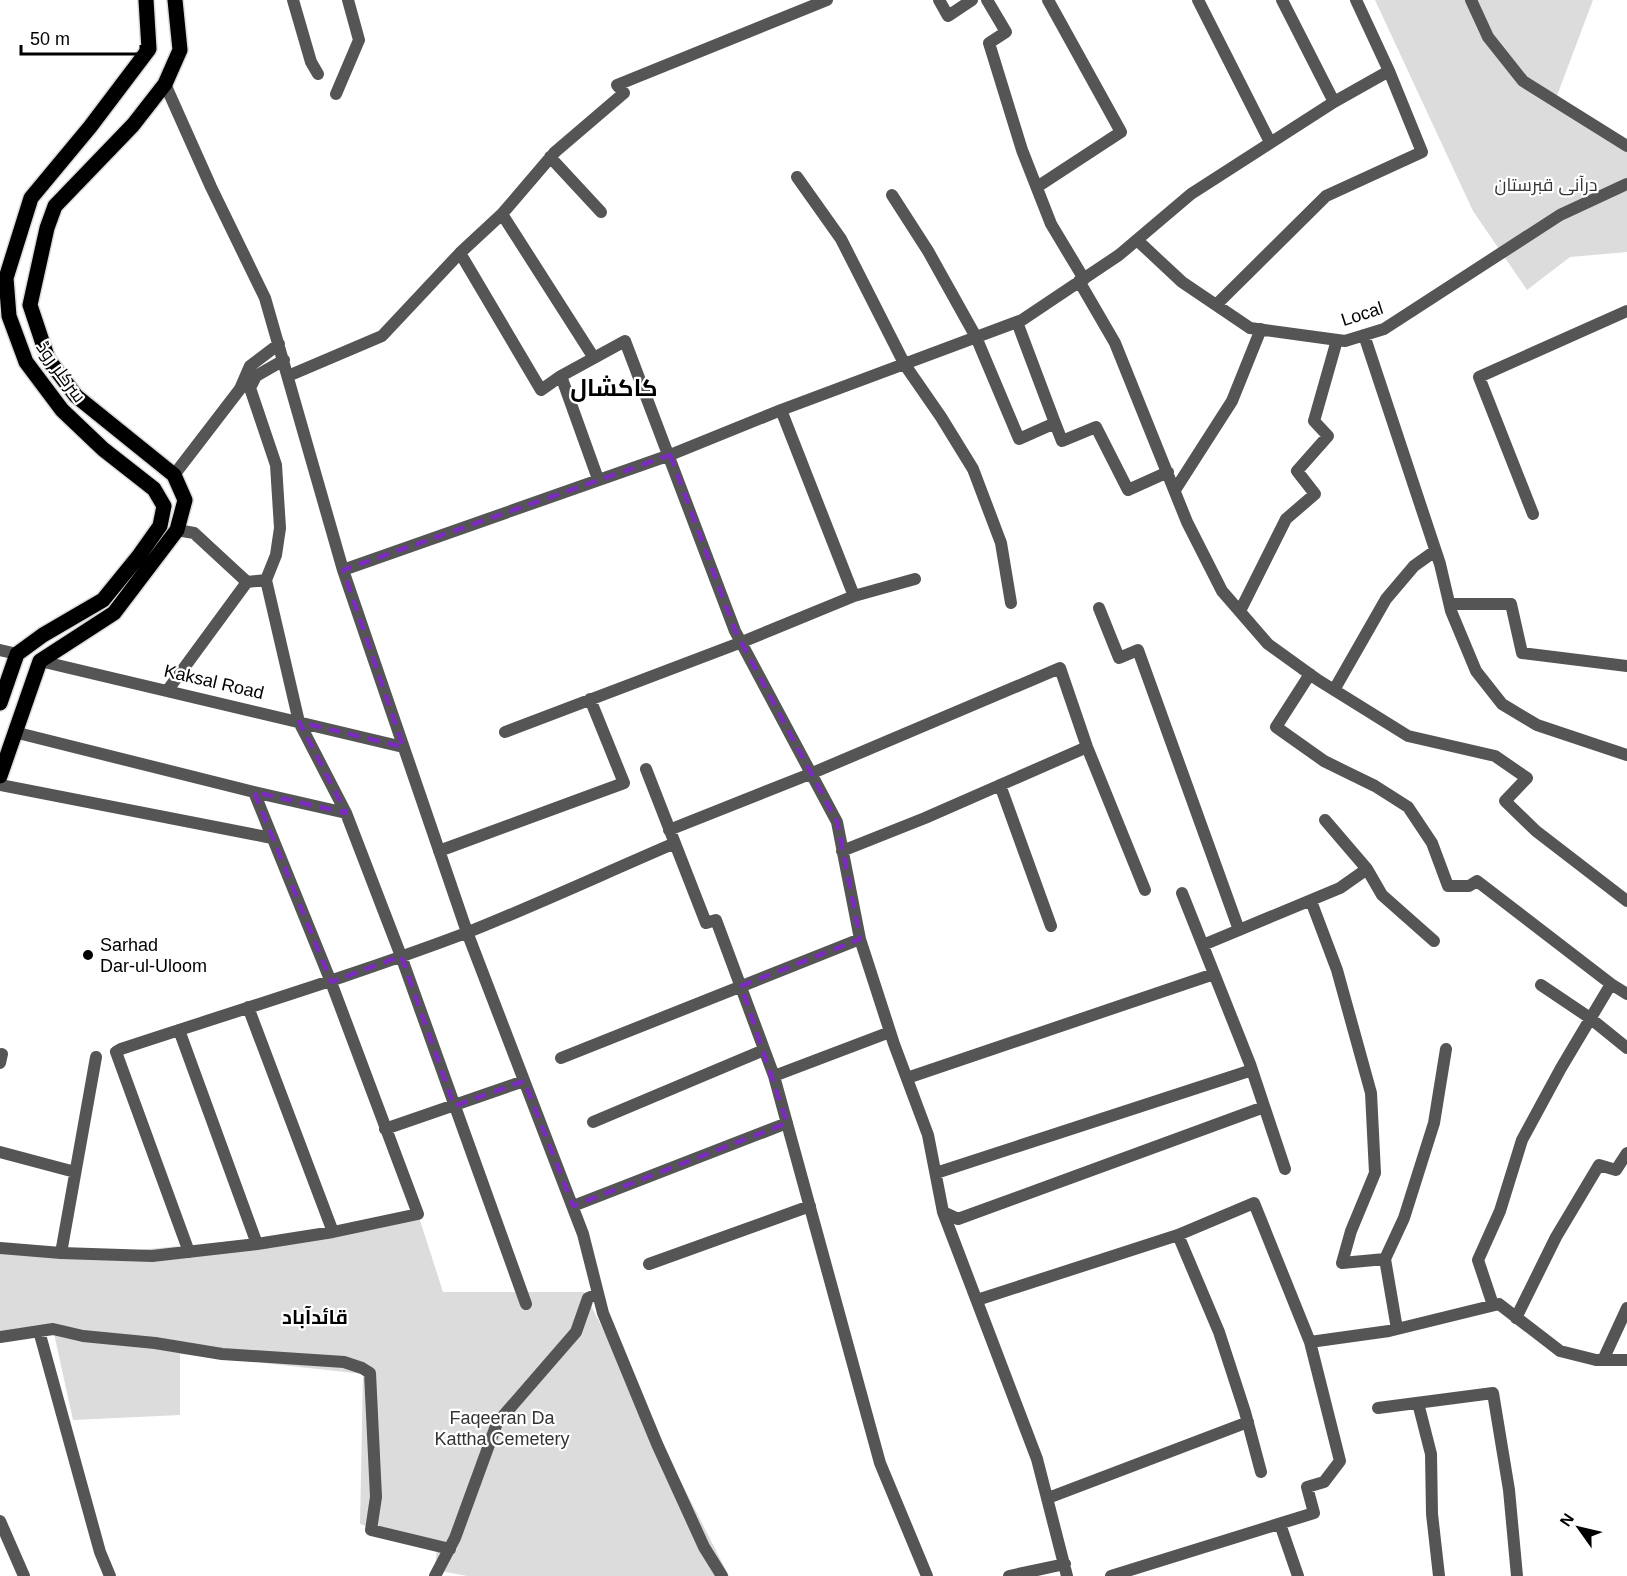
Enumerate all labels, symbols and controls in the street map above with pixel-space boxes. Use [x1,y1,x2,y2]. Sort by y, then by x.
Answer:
scale bar [21,18,141,56]
text: 50 m [30,29,70,49]
park label: درآنی قبرستان [1494,175,1598,196]
street label: Local [1338,298,1386,330]
street label: سرکلر روڈ [31,338,90,407]
district label: کاکشال [570,374,658,402]
street label: Kaksal Road [162,661,266,703]
place label: Sarhad Dar-ul-Uloom [100,935,207,976]
marker: Sarhad Dar-ul-Uloom [81,948,95,962]
district label: قائدآباد [282,1306,348,1329]
park label: Faqeeran Da Kattha Cemetery [434,1408,570,1449]
north arrow [1549,1498,1609,1558]
text: N [1557,1510,1577,1529]

